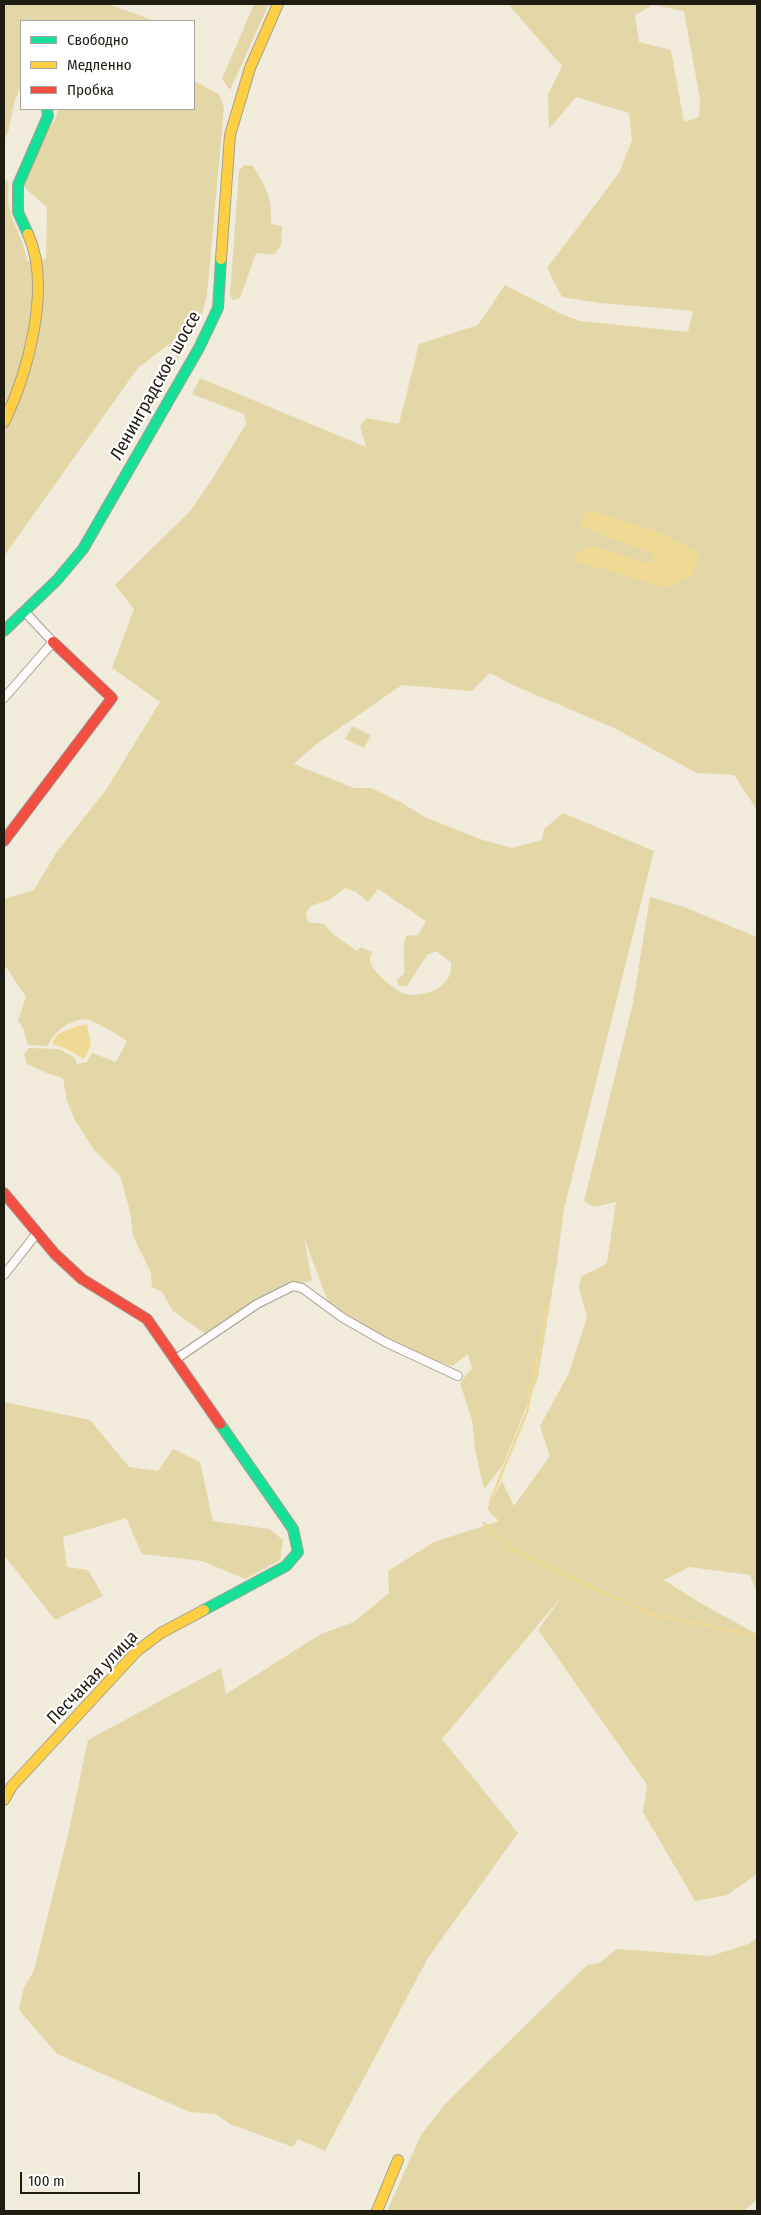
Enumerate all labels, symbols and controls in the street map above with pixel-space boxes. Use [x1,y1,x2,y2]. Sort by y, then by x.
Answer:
legend [20,20,195,110]
text: Свободно [67,31,129,49]
text: Медленно [67,56,132,74]
text: Пробка [67,81,114,99]
street label: Ленинградское шоссе [106,308,206,464]
street label: Песчаная улица [43,1627,143,1729]
scale bar [22,2162,142,2194]
text: 100 m [28,2172,65,2190]

